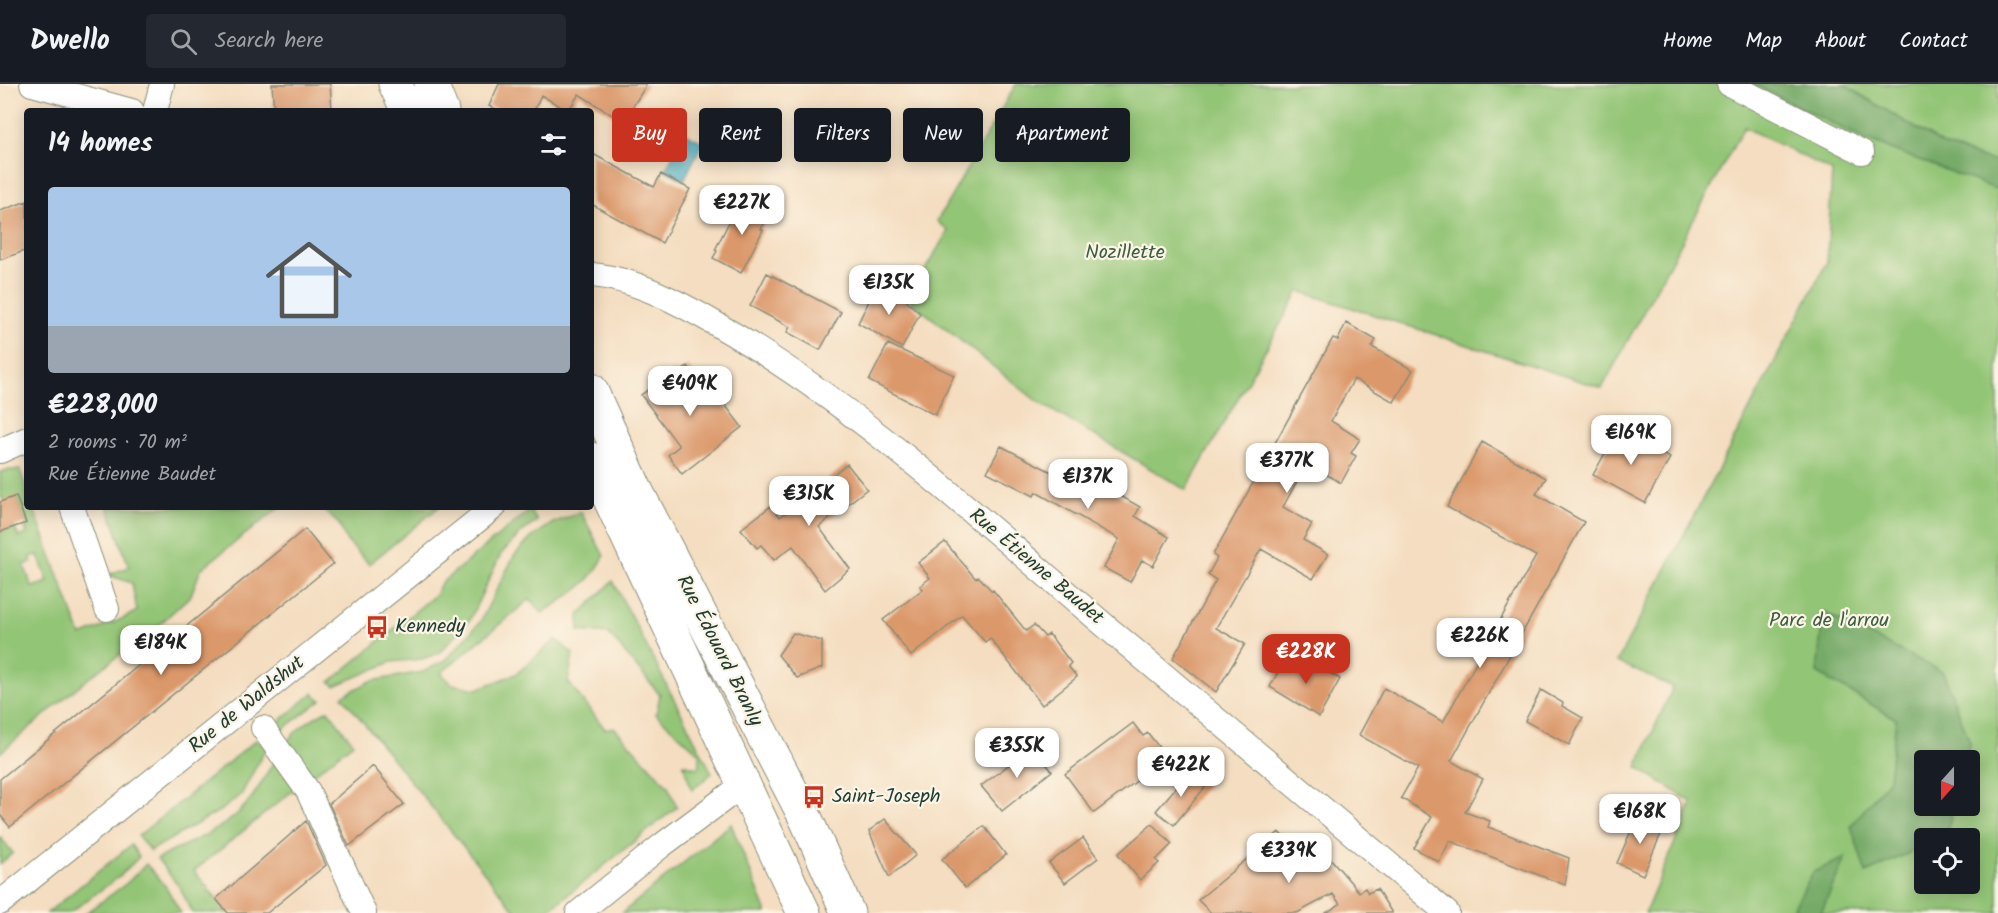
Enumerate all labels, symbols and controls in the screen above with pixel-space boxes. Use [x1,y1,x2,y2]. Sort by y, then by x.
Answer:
search box [146,14,566,68]
text: Dwello [30,19,110,64]
text: Search here [215,24,323,59]
icon: search [167,25,200,58]
text: Home [1663,25,1712,58]
text: Map [1745,25,1782,58]
text: About [1815,25,1866,58]
text: Contact [1899,25,1968,58]
chip: Buy [612,108,687,162]
chip: Rent [699,108,782,162]
chip: Filters [794,108,891,162]
chip: New [903,108,983,162]
chip: Apartment [995,108,1130,162]
text: 14 homes [48,123,153,165]
icon: filters [537,128,570,161]
pin: €227K [700,185,784,236]
text: €227K [713,188,771,220]
icon: home [255,226,363,334]
park label: Nozillette [1085,237,1165,269]
pin: €135K [847,265,931,316]
text: €135K [863,268,915,300]
pin: €409K [648,366,732,417]
text: €409K [662,369,718,401]
text: €228,000 [48,385,157,427]
pin: €169K [1589,415,1673,466]
text: €169K [1605,418,1657,450]
text: 2 rooms · 70 m² [48,427,187,459]
pin: €377K [1245,443,1329,494]
text: €377K [1260,446,1314,478]
text: Rue Étienne Baudet [48,459,216,491]
pin: €137K [1046,459,1130,510]
text: €137K [1062,462,1114,494]
pin: €315K [767,476,851,527]
text: €315K [783,479,835,511]
street label: Rue Étienne Baudet [961,501,1111,634]
street label: Rue Édouard Branly [667,570,771,733]
park label: Parc de l'arrou [1769,605,1889,637]
place label: Kennedy [395,611,466,643]
bus stop icon: Kennedy [364,614,390,640]
pin: €226K [1438,618,1522,669]
text: €226K [1451,621,1509,653]
pin: €184K [119,625,203,676]
text: €184K [134,628,188,660]
pin: €228K [1264,634,1348,685]
text: €228K [1276,637,1336,669]
street label: Rue de Waldshut [182,648,312,762]
pin: €355K [975,728,1059,779]
text: €355K [989,731,1045,763]
pin: €422K [1139,747,1223,798]
text: €422K [1152,750,1210,782]
north arrow [1914,750,1980,816]
map controls [1914,750,1980,894]
place label: Saint-Joseph [832,781,941,813]
bus stop icon: Saint-Joseph [801,784,827,810]
pin: €168K [1598,794,1682,845]
text: €168K [1613,797,1667,829]
button: locate [1914,828,1980,894]
pin: €339K [1247,833,1331,884]
text: €339K [1261,836,1317,868]

